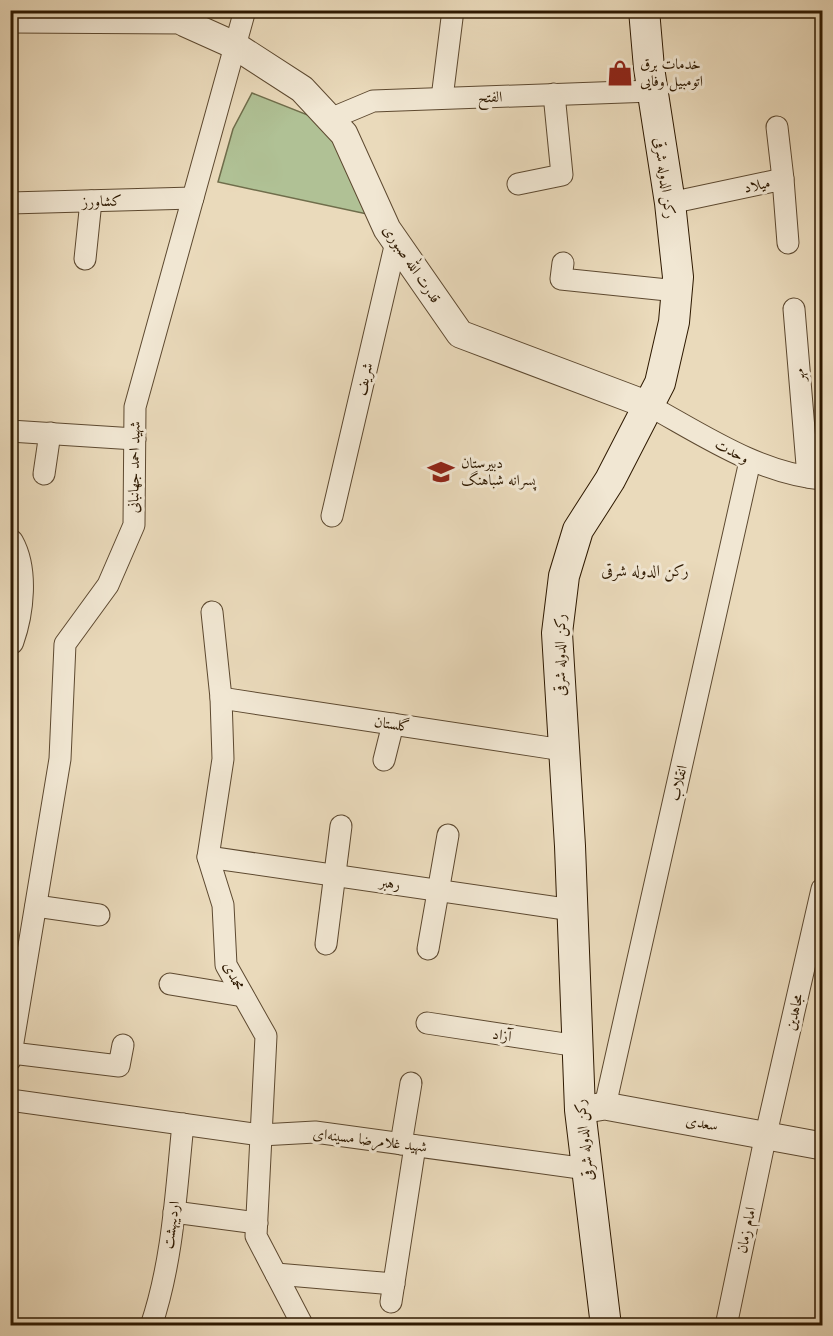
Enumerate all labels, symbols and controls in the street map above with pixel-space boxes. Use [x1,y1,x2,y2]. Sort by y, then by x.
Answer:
place label: خدمات برق اتومبیل وفایی [640,54,703,92]
shop icon: خدمات برق اتومبیل وفایی [605,58,635,88]
street label: الفتح [477,87,503,111]
street label: رکن الدوله شرقی [649,136,681,220]
street label: میلاد [742,172,772,197]
street label: کشاورز [80,190,122,211]
street label: قدرت الله صبوری [379,220,447,307]
street label: شریف [351,361,377,397]
street label: مهر [788,367,810,384]
street label: شهید احمد جهانبانی [123,421,145,513]
street label: وحدت [712,434,753,467]
place label: دبیرستان پسرانه شباهنگ [461,453,536,491]
school or university icon: دبیرستان پسرانه شباهنگ [426,457,456,487]
district label: رکن الدوله شرقی [601,560,689,582]
street label: رکن الدوله شرقی [550,614,570,696]
street label: گلستان [373,711,411,736]
street label: انقلاب [664,763,691,803]
street label: رهبر [376,871,402,893]
street label: محمدی [220,958,249,993]
street label: مجاهدین [780,992,807,1032]
street label: آزاد [491,1024,515,1046]
street label: رکن الدوله شرقی [570,1098,598,1182]
street label: سعدی [684,1110,720,1135]
street label: شهید غلامرضا مسینه‌ای [311,1123,428,1158]
street label: اردیبهشت [158,1200,184,1250]
street label: امام زمان [731,1205,764,1256]

